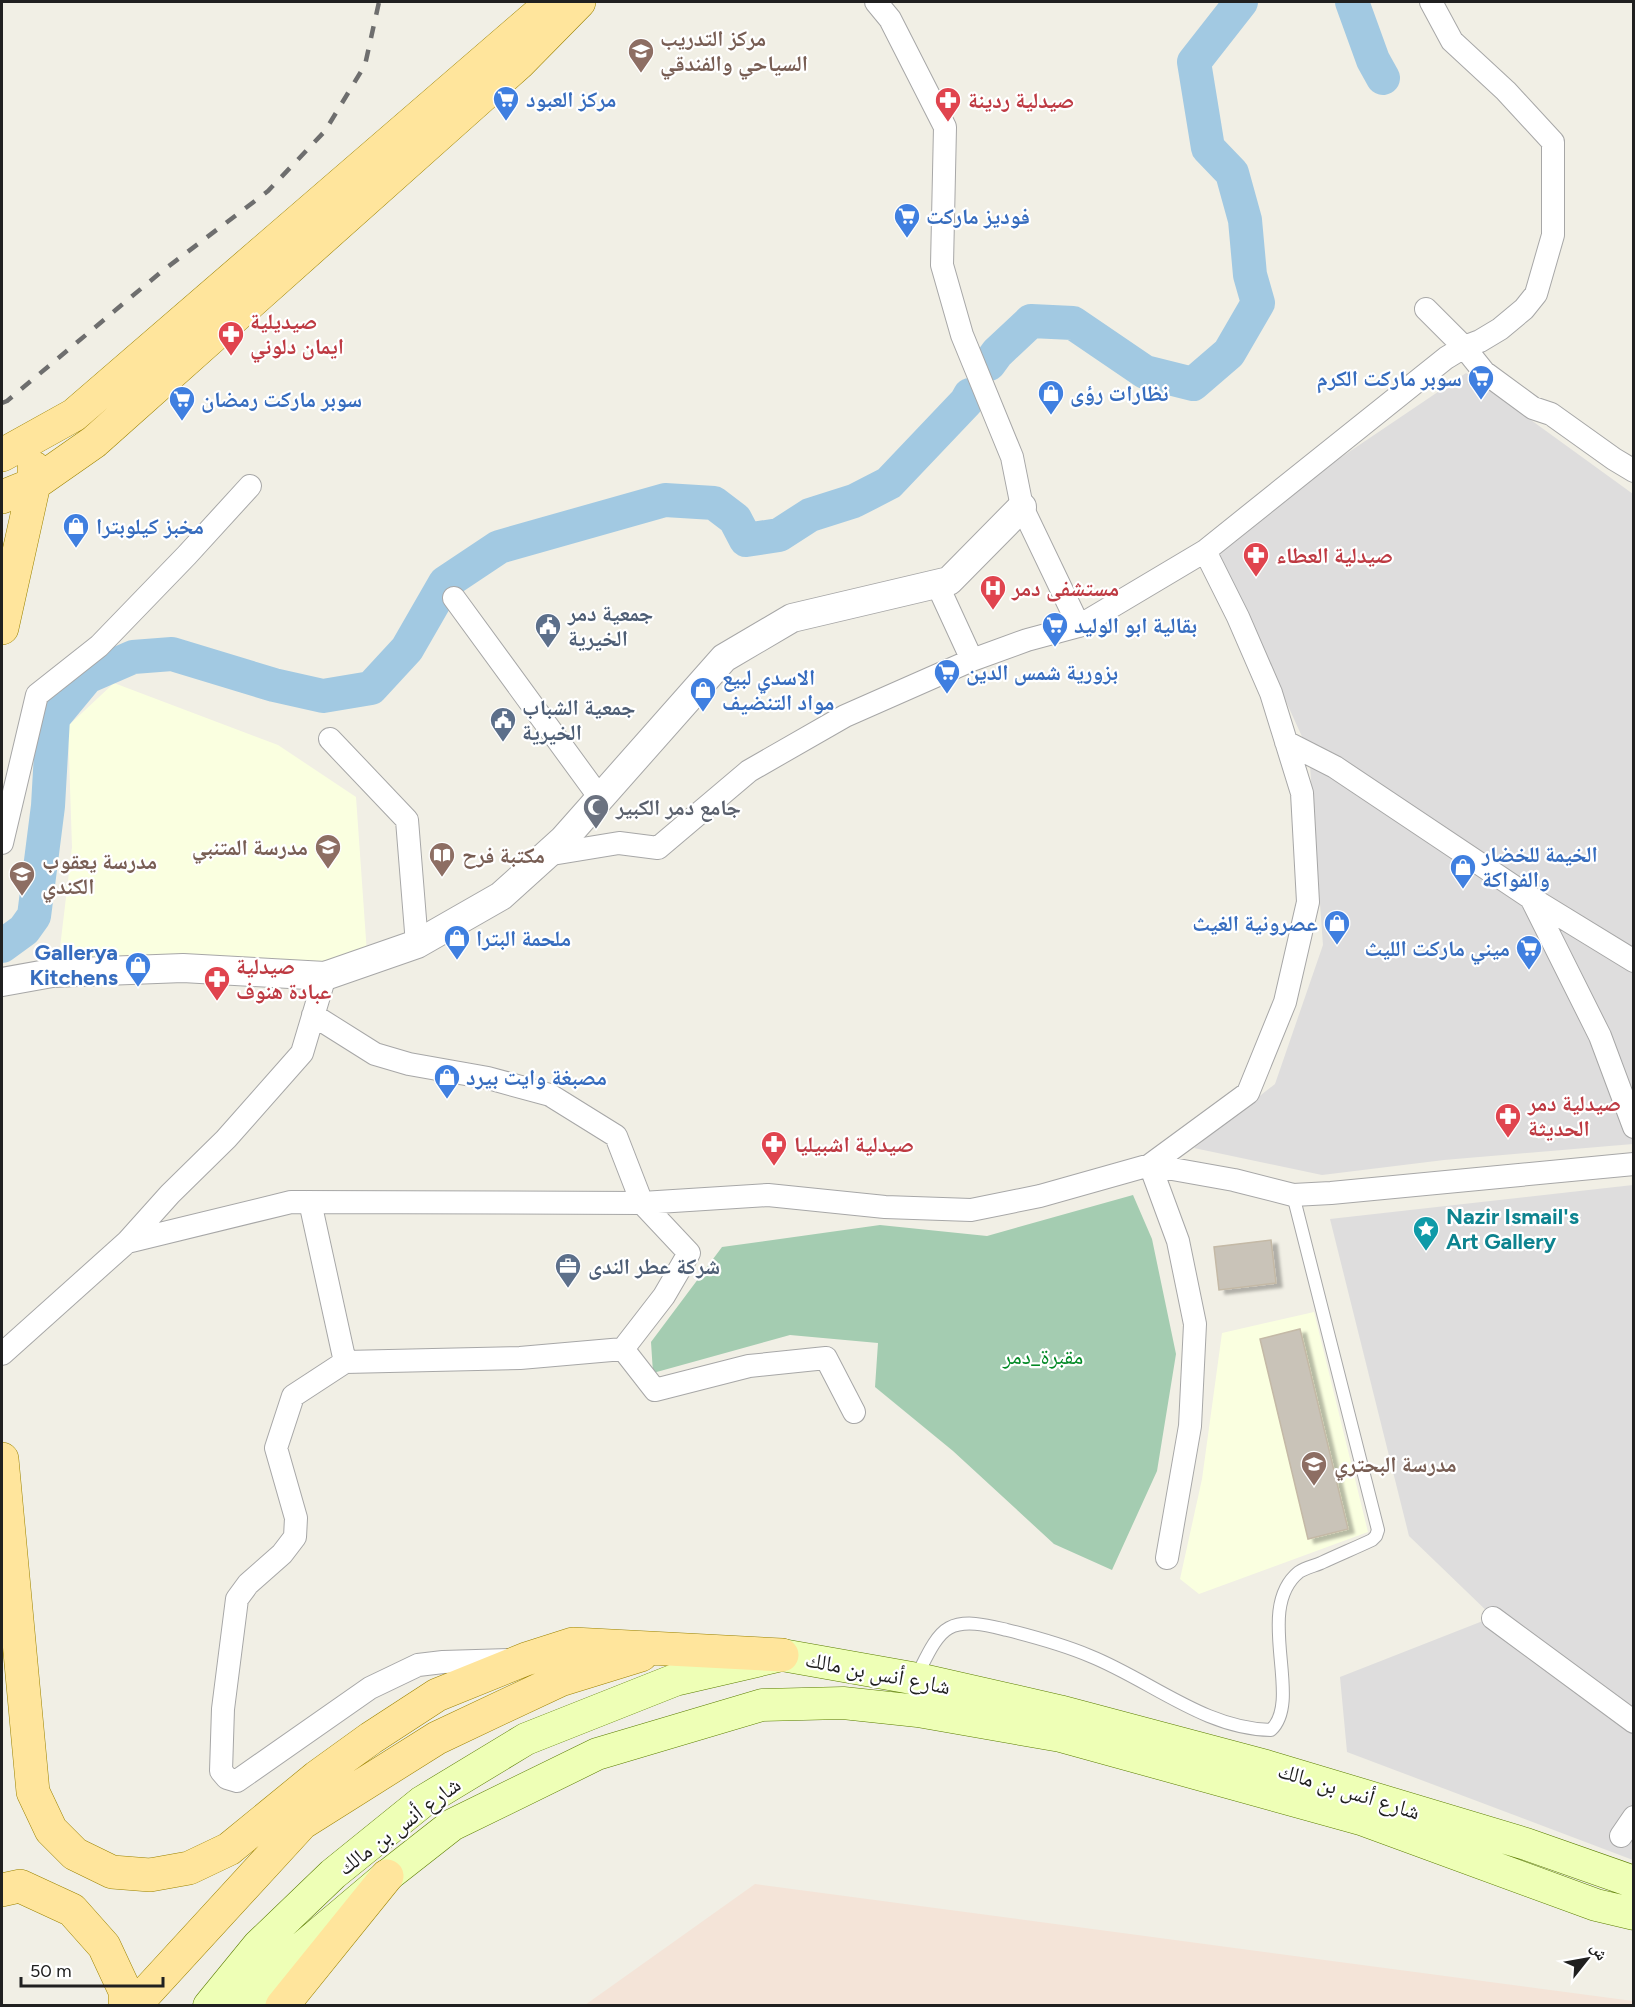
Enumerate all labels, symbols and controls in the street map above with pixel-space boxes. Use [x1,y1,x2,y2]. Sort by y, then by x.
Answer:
place label: مركز التدريب السياحي والفندقي [660,25,808,80]
school or university icon: مركز التدريب السياحي والفندقي [626,36,656,74]
supermarket icon: مركز العبود [491,84,521,122]
pharmacy icon: صيدلية ردينة [933,85,963,123]
place label: مركز العبود [526,86,616,113]
place label: صيدلية ردينة [968,87,1074,114]
supermarket icon: فوديز ماركت [892,201,922,239]
place label: فوديز ماركت [926,203,1030,230]
place label: صيديلية ايمان دلوني [250,308,344,363]
pharmacy icon: صيديلية ايمان دلوني [216,319,246,357]
supermarket icon: سوبر ماركت الكرم [1466,363,1496,401]
place label: سوبر ماركت الكرم [1317,365,1462,394]
shop icon: نظارات رؤى [1036,378,1066,416]
place label: نظارات رؤى [1070,380,1169,407]
supermarket icon: سوبر ماركت رمضان [167,384,197,422]
place label: سوبر ماركت رمضان [201,386,362,413]
shop icon: مخبز كيلوبترا [61,511,91,549]
place label: مخبز كيلوبترا [96,513,204,540]
pharmacy icon: صيدلية العطاء [1241,540,1271,578]
place label: صيدلية العطاء [1276,542,1393,569]
hospital icon: مستشفى دمر [978,573,1008,611]
place label: مستشفى دمر [1011,575,1119,602]
place label: جمعية دمر الخيرية [567,600,653,652]
supermarket icon: بقالية ابو الوليد [1040,610,1070,648]
public building icon: جمعية دمر الخيرية [533,611,563,649]
place label: بقالية ابو الوليد [1074,612,1197,639]
supermarket icon: بزورية شمس الدين [932,657,962,695]
place label: بزورية شمس الدين [966,659,1118,686]
place label: الاسدي لبيع مواد التنضيف [722,664,834,716]
shop icon: الاسدي لبيع مواد التنضيف [688,675,718,713]
place label: جمعية الشباب الخيرية [522,694,635,746]
public building icon: جمعية الشباب الخيرية [488,705,518,743]
mosque icon: جامع دمر الكبير [581,792,611,830]
place label: جامع دمر الكبير [615,794,741,822]
school or university icon: مدرسة المتنبي [313,832,343,870]
place label: مدرسة المتنبي [192,834,308,864]
library icon: مكتبة فرح [427,840,457,878]
place label: الخيمة للخضار والفواكة [1481,841,1598,893]
place label: مكتبة فرح [462,842,545,869]
place label: مدرسة يعقوب الكندي [42,848,157,903]
shop icon: الخيمة للخضار والفواكة [1448,852,1478,890]
school or university icon: مدرسة يعقوب الكندي [7,859,37,897]
shop icon: عصرونية الغيث [1322,908,1352,946]
place label: عصرونية الغيث [1192,910,1318,937]
shop icon: ملحمة البترا [442,923,472,961]
place label: ملحمة البترا [476,925,571,952]
supermarket icon: ميني ماركت الليث [1514,933,1544,971]
place label: ميني ماركت الليث [1365,935,1510,965]
place label: Gallerya Kitchens [29,939,118,991]
shop icon: Gallerya Kitchens [123,950,153,988]
place label: صيدلية عبادة هنوف [236,953,331,1005]
pharmacy icon: صيدلية عبادة هنوف [202,964,232,1002]
shop icon: مصبغة وايت بيرد [432,1062,462,1100]
place label: مصبغة وايت بيرد [466,1064,607,1091]
place label: صيدلية دمر الحديثة [1527,1090,1621,1142]
pharmacy icon: صيدلية دمر الحديثة [1493,1101,1523,1139]
pharmacy icon: صيدلية اشبيليا [759,1129,789,1167]
place label: صيدلية اشبيليا [794,1131,914,1158]
place label: Nazir Ismail's Art Gallery [1446,1203,1579,1255]
place icon: Nazir Ismail's Art Gallery [1411,1214,1441,1252]
office icon: شركة عطر الندى [553,1251,583,1289]
place label: شركة عطر الندى [588,1253,720,1280]
park label: مقبرة_دمر [1002,1343,1083,1370]
school or university icon: مدرسة البحتري [1299,1449,1329,1487]
place label: مدرسة البحتري [1334,1451,1457,1481]
street label: شارع أنس بن مالك [803,1646,953,1700]
street label: شارع أنس بن مالك [1275,1757,1423,1825]
street label: شارع أنس بن مالك [332,1771,466,1881]
north arrow [1557,1929,1617,1989]
text: ش [1587,1939,1612,1964]
scale bar [21,1950,164,1988]
text: 50 m [30,1960,72,1982]

